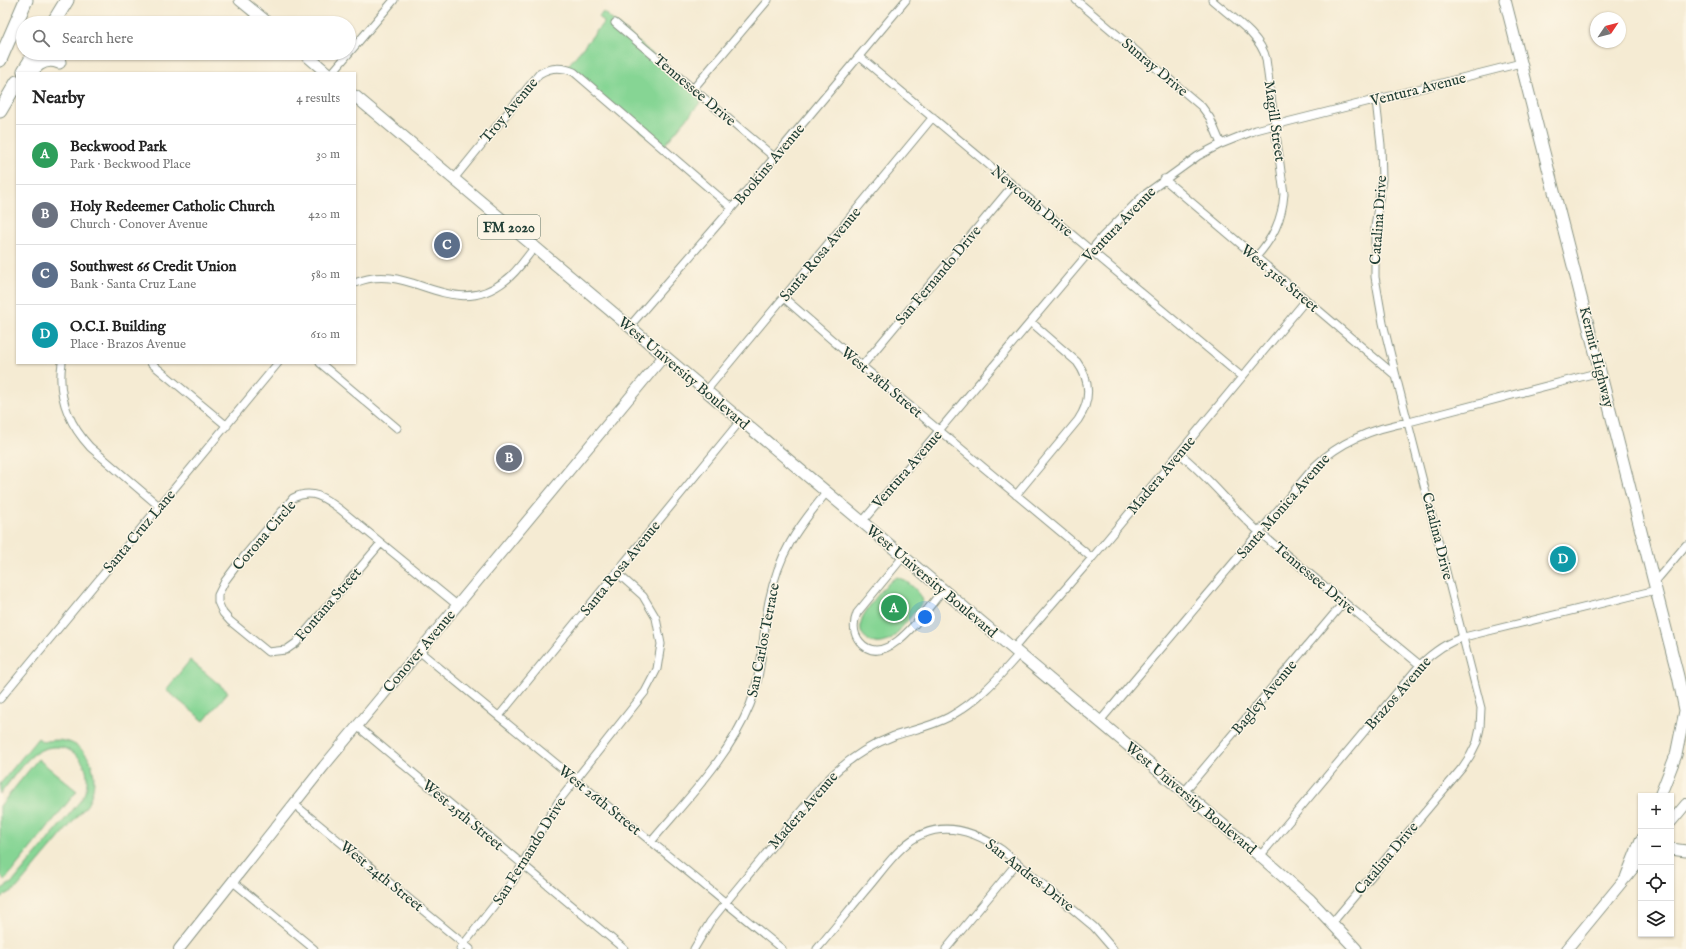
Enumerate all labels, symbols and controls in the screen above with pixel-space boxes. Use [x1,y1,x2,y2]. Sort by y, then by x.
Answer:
north arrow [1590,12,1626,48]
search box [16,16,356,60]
icon: search [30,27,52,49]
text: Search here [62,29,133,48]
street label: Sunray Drive [1118,34,1192,101]
street label: Tennessee Drive [650,50,740,130]
street label: Ventura Avenue [1367,68,1468,111]
street label: Troy Avenue [476,74,542,147]
street label: Magill Street [1259,79,1290,163]
text: Nearby [32,88,85,109]
text: 4 results [296,90,340,107]
street label: Bookins Avenue [730,120,809,209]
text: Beckwood Park [70,137,167,156]
text: A [41,146,49,163]
text: 30 m [316,146,340,163]
text: Park · Beckwood Place [70,156,191,173]
street label: Newcomb Drive [987,161,1077,241]
street label: Catalina Drive [1366,175,1391,265]
street label: Ventura Avenue [1078,182,1160,267]
text: Holy Redeemer Catholic Church [70,197,275,216]
street label: Santa Rosa Avenue [775,203,865,305]
text: B [41,206,49,223]
text: 420 m [308,206,340,223]
road number: FM 2020 [478,215,540,239]
text: Church · Conover Avenue [70,216,208,233]
street label: San Fernando Drive [891,222,986,329]
pin: C [434,230,460,260]
street label: West 31st Street [1237,240,1323,317]
text: Southwest 66 Credit Union [70,257,236,276]
text: C [40,266,50,283]
text: 580 m [311,266,340,283]
text: Bank · Santa Cruz Lane [70,276,196,293]
street label: Kermit Highway [1575,305,1618,410]
street label: West University Boulevard [614,313,754,435]
text: O.C.I. Building [70,317,166,336]
text: D [40,326,50,343]
text: 610 m [311,326,340,343]
text: Place · Brazos Avenue [70,336,186,353]
street label: West 28th Street [837,343,926,422]
street label: Ventura Avenue [867,426,947,513]
street label: Madera Avenue [1123,432,1200,518]
pin: B [496,443,522,473]
street label: Santa Monica Avenue [1233,450,1334,563]
street label: Santa Cruz Lane [99,486,180,577]
street label: Catalina Drive [1417,490,1458,582]
street label: Corona Circle [228,496,300,575]
street label: Santa Rosa Avenue [576,517,665,620]
street label: West University Boulevard [862,521,1002,643]
street label: Tennessee Drive [1270,538,1360,618]
pin: D [1550,544,1576,574]
street label: Fontana Street [291,563,366,645]
street label: San Carlos Terrace [743,581,784,699]
pin: A [881,593,907,623]
street label: Conover Avenue [379,606,460,697]
your location [915,607,935,627]
street label: Brazos Avenue [1361,653,1436,734]
street label: Bagley Avenue [1228,656,1301,739]
street label: West University Boulevard [1121,738,1261,860]
street label: West 26th Street [554,761,645,840]
street label: Madera Avenue [765,768,842,853]
street label: West 25th Street [418,776,507,855]
map controls [1638,793,1674,937]
button: + [1638,793,1674,829]
street label: San Fernando Drive [489,794,570,909]
street label: Catalina Drive [1350,818,1423,899]
button: − [1638,829,1674,865]
street label: San Andres Drive [982,835,1078,916]
street label: West 24th Street [336,837,427,916]
button: locate [1638,865,1674,901]
button: layers [1638,901,1674,937]

